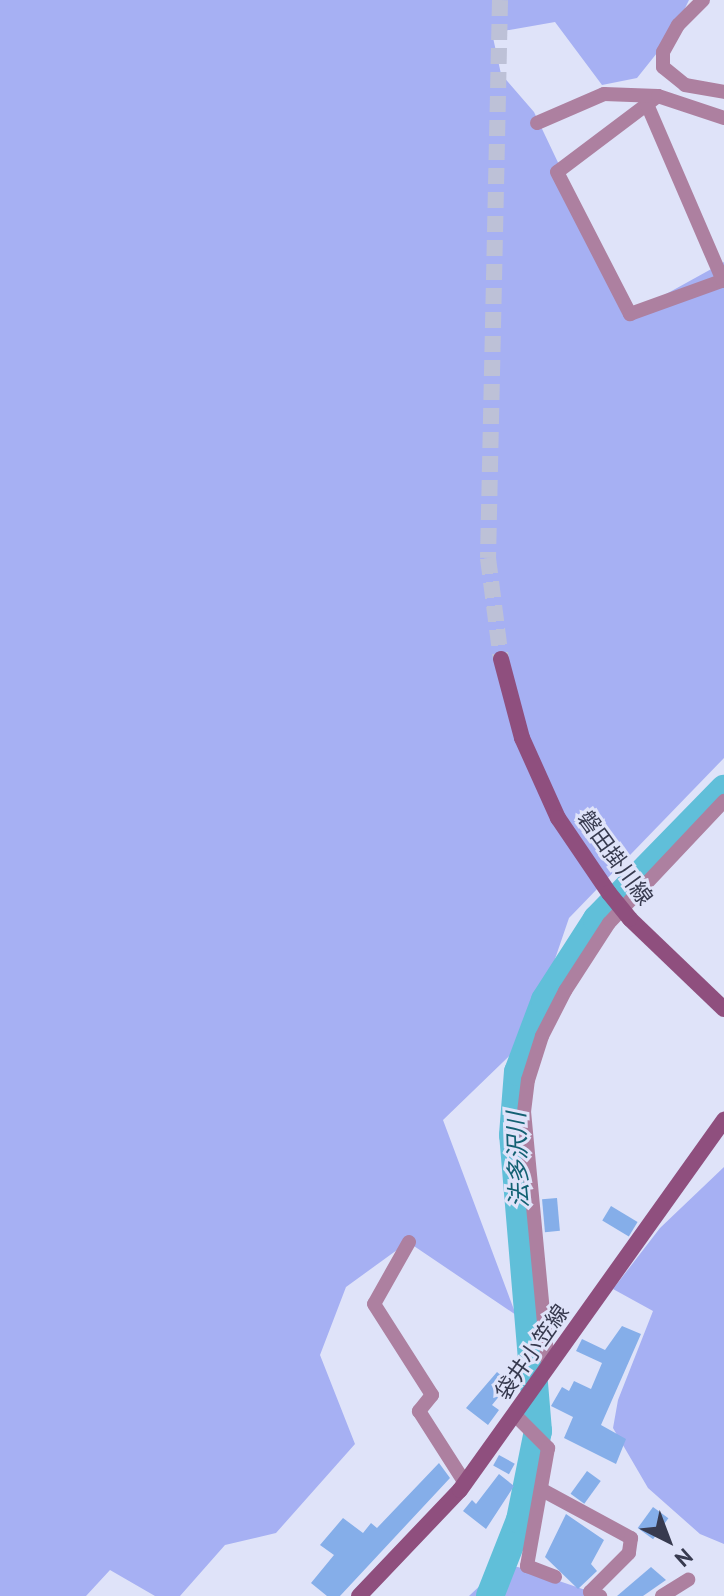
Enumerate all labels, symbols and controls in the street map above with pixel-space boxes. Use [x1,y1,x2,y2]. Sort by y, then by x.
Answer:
street label: 磐田掛川線 [572,806,658,910]
water label: 法多沢川 [502,1112,534,1208]
street label: 袋井小笠線 [490,1299,574,1405]
north arrow [628,1500,708,1580]
text: N [669,1543,699,1573]

